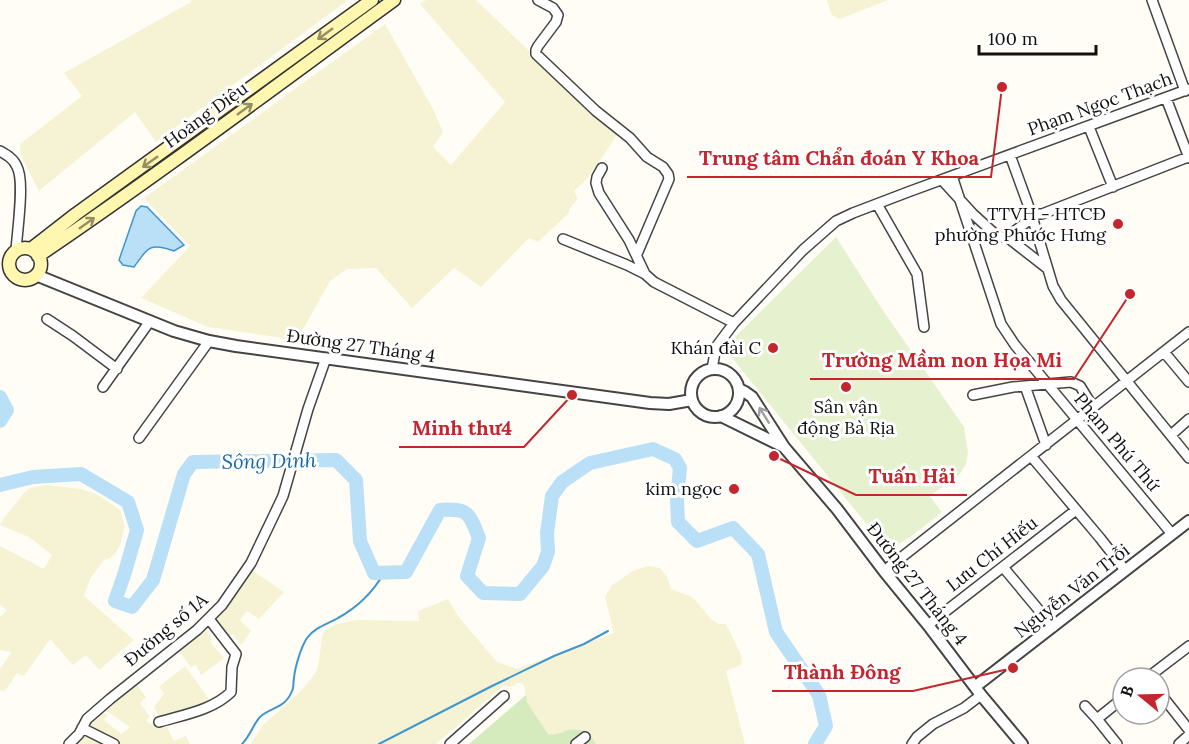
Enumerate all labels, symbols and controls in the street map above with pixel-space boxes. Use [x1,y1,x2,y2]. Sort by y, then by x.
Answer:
scale bar [979,18,1096,56]
text: 100 m [988,27,1038,50]
one-way arrow [317,28,333,41]
street label: Phạm Ngọc Thạch [1024,67,1175,140]
street label: Hoàng Diệu [159,76,252,153]
one-way arrow [236,103,252,115]
callout: Trung tâm Chẩn đoán Y Khoa [687,139,991,177]
text: Trung tâm Chẩn đoán Y Khoa [699,145,979,170]
one-way arrow [142,156,159,168]
place label: TTVH - HTCĐ phường Phước Hưng [935,202,1107,246]
one-way arrow [78,217,94,229]
marker: TTVH - HTCĐ phường Phước Hưng [1111,217,1125,231]
street label: Đường 27 Tháng 4 [285,324,437,367]
place label: Khán đài C [671,336,761,359]
marker: Khán đài C [766,341,780,355]
callout: Trường Mầm non Họa Mi [810,341,1074,379]
text: Trường Mầm non Họa Mi [822,347,1062,372]
marker: Sân vận động Bà Rịa [839,380,853,394]
street label: Phạm Phú Thứ [1069,388,1166,497]
place label: Sân vận động Bà Rịa [797,395,895,439]
one-way arrow [757,407,769,424]
callout: Minh thư4 [399,409,524,447]
text: Minh thư4 [412,415,512,440]
water label: Sông Dinh [221,447,317,474]
callout: Tuấn Hải [856,457,967,495]
text: Tuấn Hải [868,463,956,488]
place label: kim ngọc [645,477,722,500]
marker: kim ngọc [727,482,741,496]
street label: Lưu Chí Hiếu [942,511,1042,596]
street label: Đường 27 Tháng 4 [862,518,973,650]
street label: Nguyễn Văn Trỗi [1009,538,1134,643]
street label: Đường số 1A [119,588,213,671]
callout: Thành Đông [772,653,913,691]
text: Thành Đông [784,659,901,684]
north arrow [1111,666,1171,726]
text: B [1116,682,1138,699]

